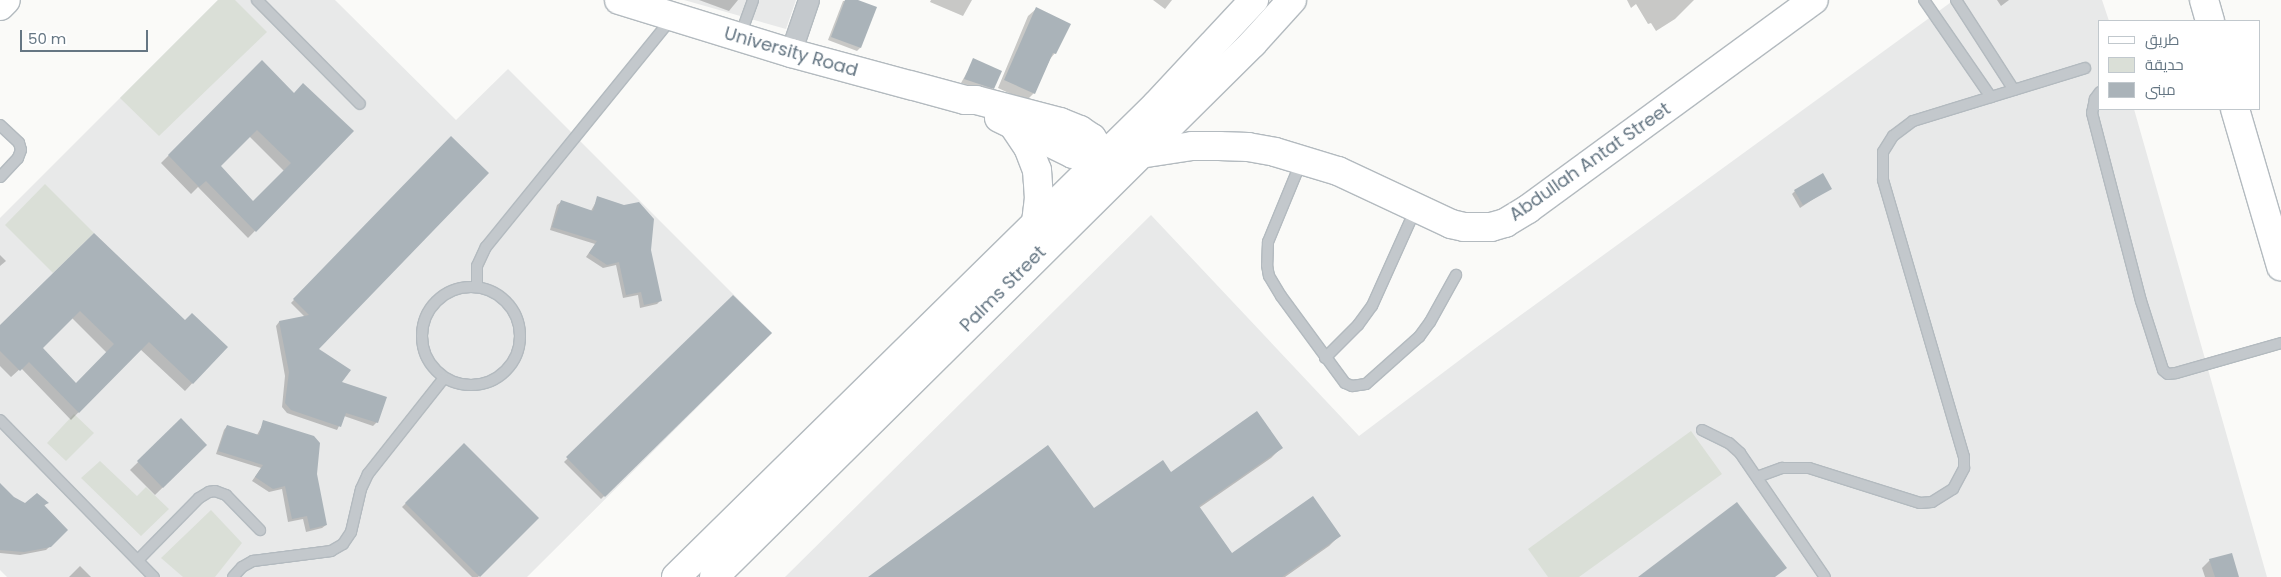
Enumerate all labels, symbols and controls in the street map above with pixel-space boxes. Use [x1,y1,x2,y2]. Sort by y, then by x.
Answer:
scale bar [22,20,150,52]
legend [2098,20,2261,110]
street label: University Road [722,23,860,81]
text: 50 m [28,28,66,49]
text: طريق [2145,29,2179,50]
text: حديقة [2145,54,2184,75]
text: مبنى [2145,79,2176,100]
street label: Abdullah Antat Street [1505,98,1675,226]
street label: Palms Street [956,242,1050,336]

